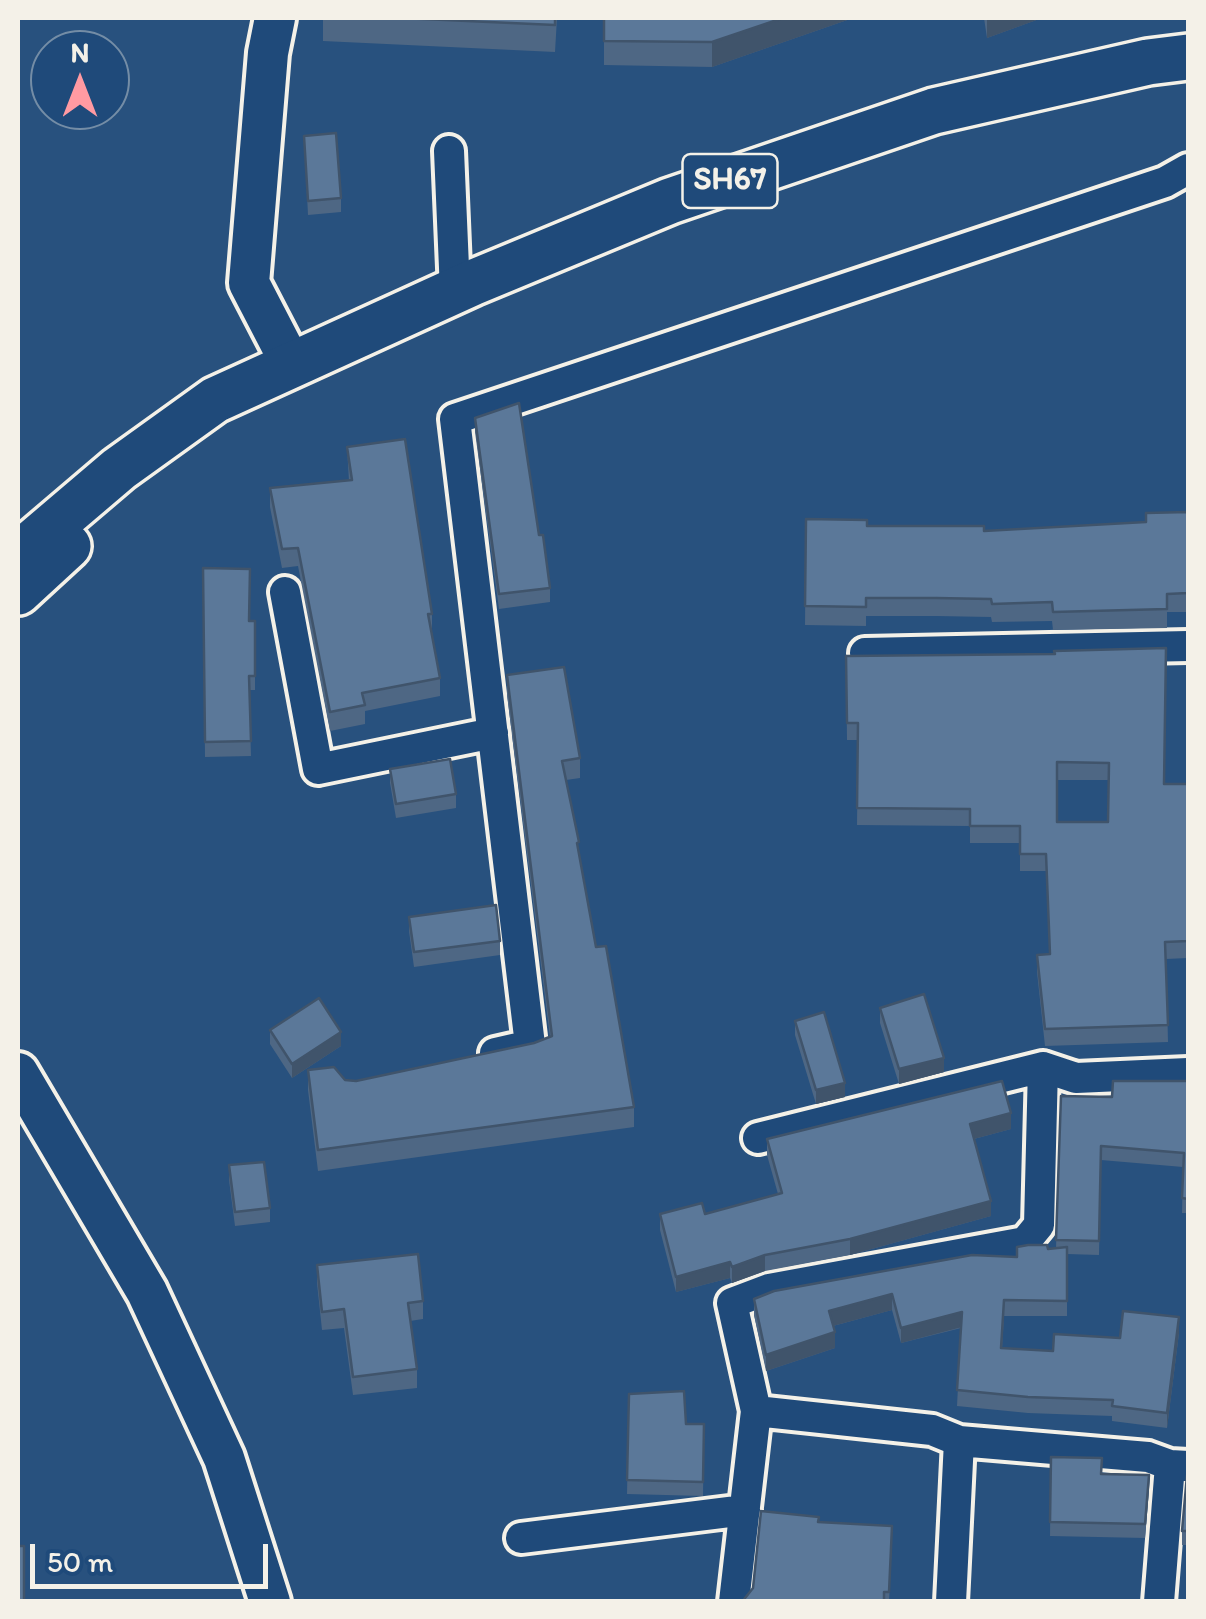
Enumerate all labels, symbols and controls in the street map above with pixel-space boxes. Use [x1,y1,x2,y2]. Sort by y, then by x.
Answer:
north arrow [30,30,130,130]
text: N [71,35,89,69]
road number: SH67 [682,154,778,208]
scale bar [35,1524,272,1586]
text: 50 m [47,1543,113,1580]

